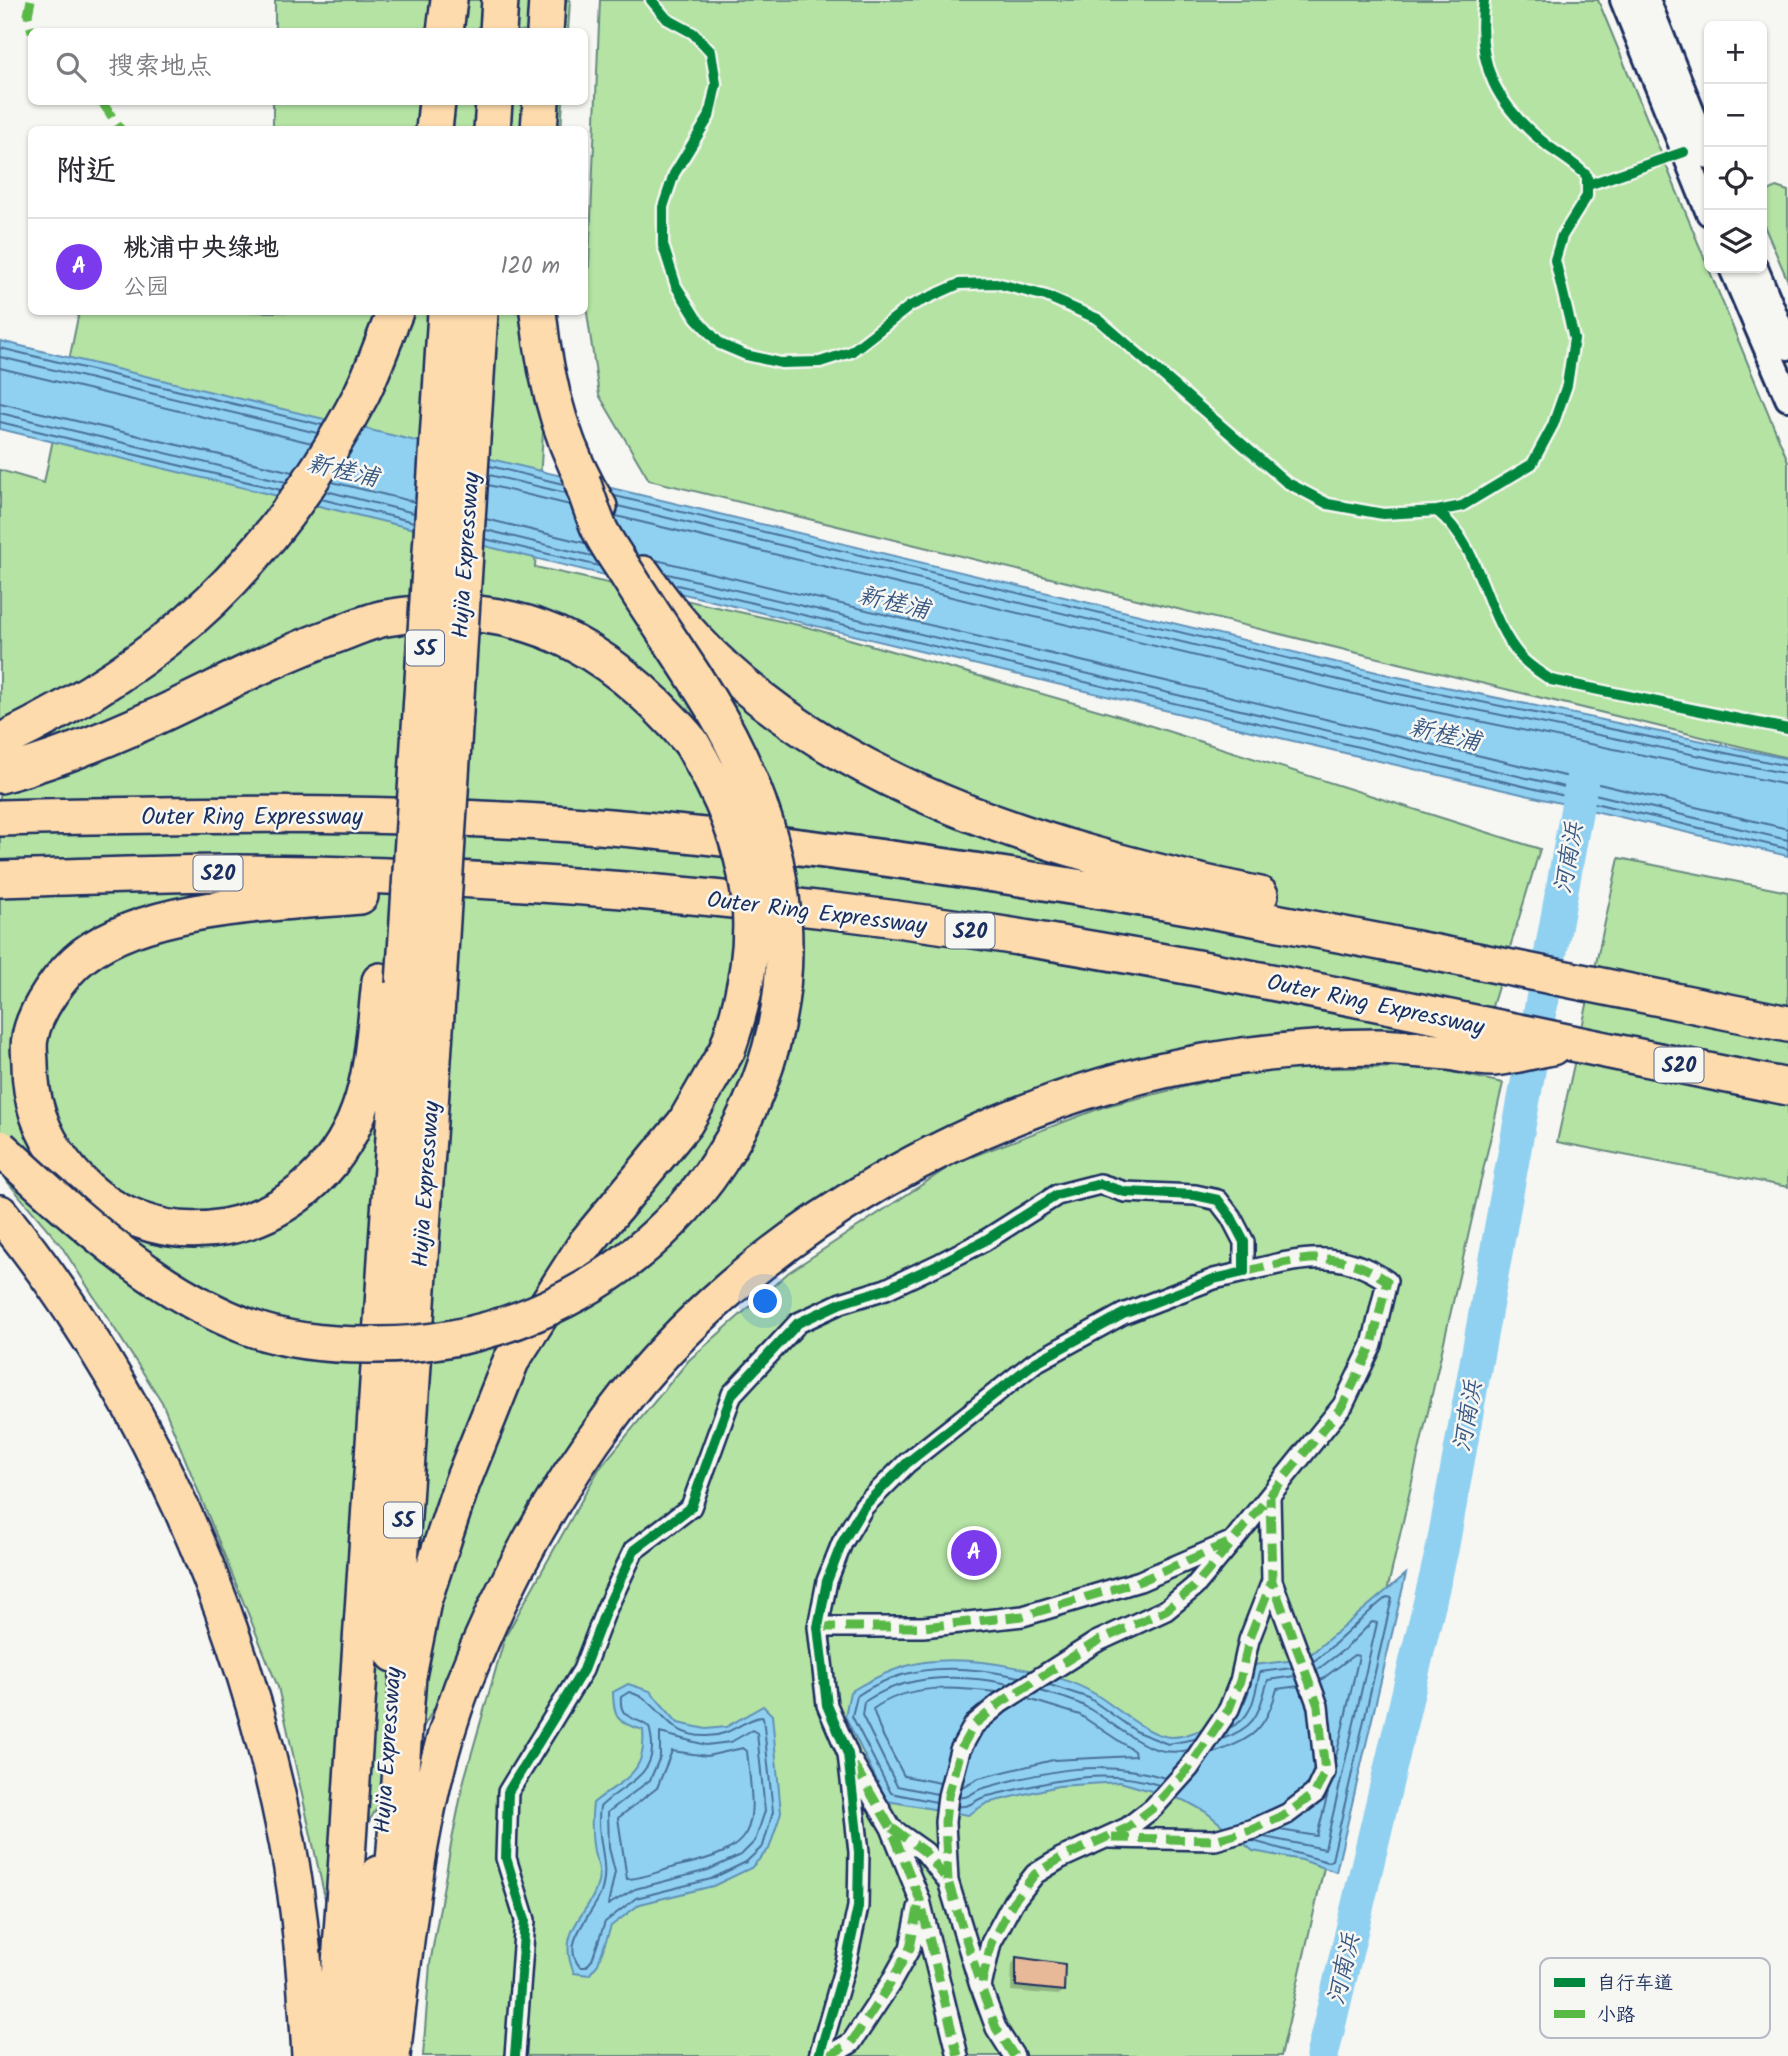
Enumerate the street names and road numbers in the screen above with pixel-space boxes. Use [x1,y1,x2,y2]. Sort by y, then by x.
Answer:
street label: Hujia Expressway [443,471,491,640]
road number: S5 [406,630,444,666]
street label: Outer Ring Expressway [141,800,363,836]
road number: S20 [194,856,242,890]
street label: Outer Ring Expressway [705,883,929,945]
road number: S20 [946,914,995,948]
street label: Outer Ring Expressway [1264,965,1488,1047]
road number: S20 [1654,1048,1704,1082]
street label: Hujia Expressway [403,1100,451,1269]
road number: S5 [384,1502,422,1538]
street label: Hujia Expressway [365,1666,413,1835]

